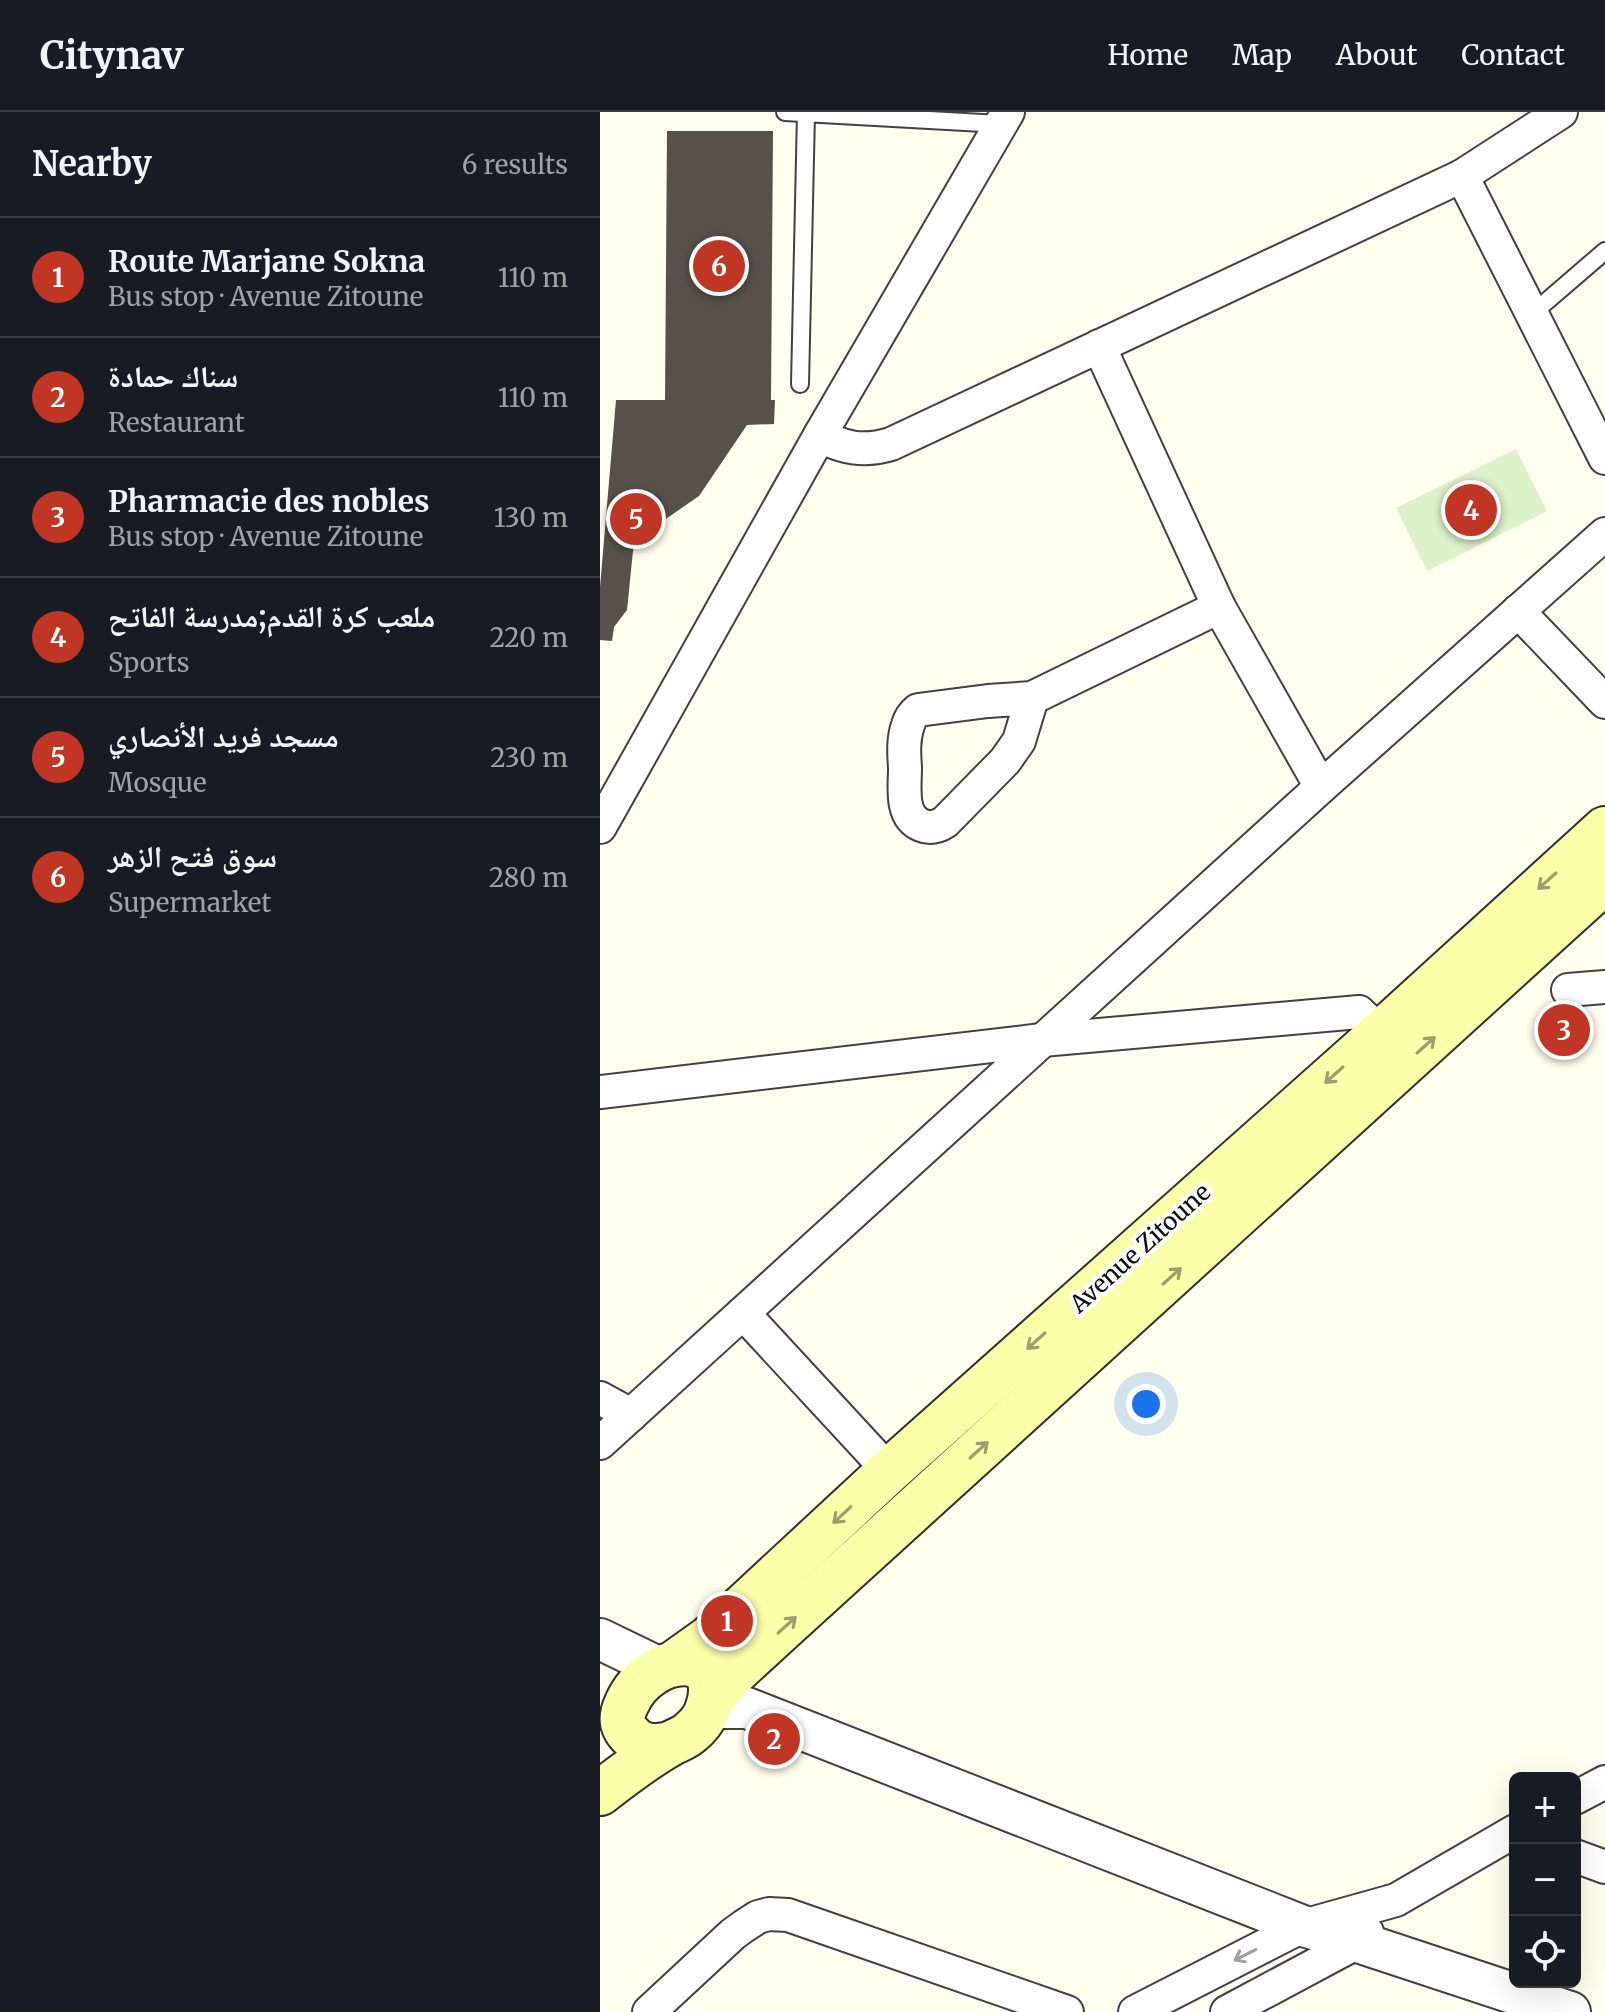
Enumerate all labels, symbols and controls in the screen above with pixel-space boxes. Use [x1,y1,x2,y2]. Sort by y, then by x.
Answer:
text: Citynav [40,32,184,79]
text: Home [1107,37,1188,73]
text: Map [1232,37,1292,73]
text: About [1336,37,1417,73]
text: Contact [1461,37,1565,73]
text: Nearby [32,143,152,185]
text: 6 results [462,148,568,181]
pin: 6 [693,236,745,296]
text: Route Marjane Sokna [108,242,425,280]
text: 1 [52,261,64,294]
text: 110 m [498,261,568,294]
text: Bus stop · Avenue Zitoune [108,280,423,313]
text: سناك حمادة [108,357,238,395]
text: 2 [50,381,66,414]
text: 110 m [498,381,568,414]
text: Restaurant [108,406,245,439]
pin: 4 [1445,480,1497,540]
text: Pharmacie des nobles [108,482,430,520]
pin: 5 [610,489,662,549]
text: 3 [51,501,65,534]
text: 130 m [494,501,568,534]
text: Bus stop · Avenue Zitoune [108,520,423,553]
text: ملعب كرة القدم;مدرسة الفاتح [108,597,435,635]
text: 4 [50,621,66,654]
text: 220 m [489,621,568,654]
text: Sports [108,646,190,679]
text: مسجد فريد الأنصاري [108,717,339,755]
text: 5 [50,741,66,774]
text: 230 m [490,741,568,774]
text: Mosque [108,766,207,799]
text: سوق فتح الزهر [108,837,277,875]
text: 6 [50,861,66,894]
text: 280 m [489,861,568,894]
one-way arrow [1538,872,1558,890]
text: Supermarket [108,886,272,919]
pin: 3 [1538,1000,1590,1060]
one-way arrow [1416,1036,1436,1054]
one-way arrow [1325,1065,1345,1083]
street label: Avenue Zitoune [1062,1177,1217,1320]
one-way arrow [1161,1267,1181,1285]
one-way arrow [1026,1332,1046,1350]
your location [1126,1384,1166,1424]
one-way arrow [969,1441,989,1460]
one-way arrow [833,1505,853,1523]
pin: 1 [701,1591,753,1651]
one-way arrow [776,1617,796,1635]
pin: 2 [748,1709,800,1769]
map controls [1509,1772,1581,1988]
button: + [1509,1772,1581,1844]
button: − [1509,1844,1581,1916]
button: locate [1509,1916,1581,1988]
one-way arrow [1233,1948,1257,1964]

